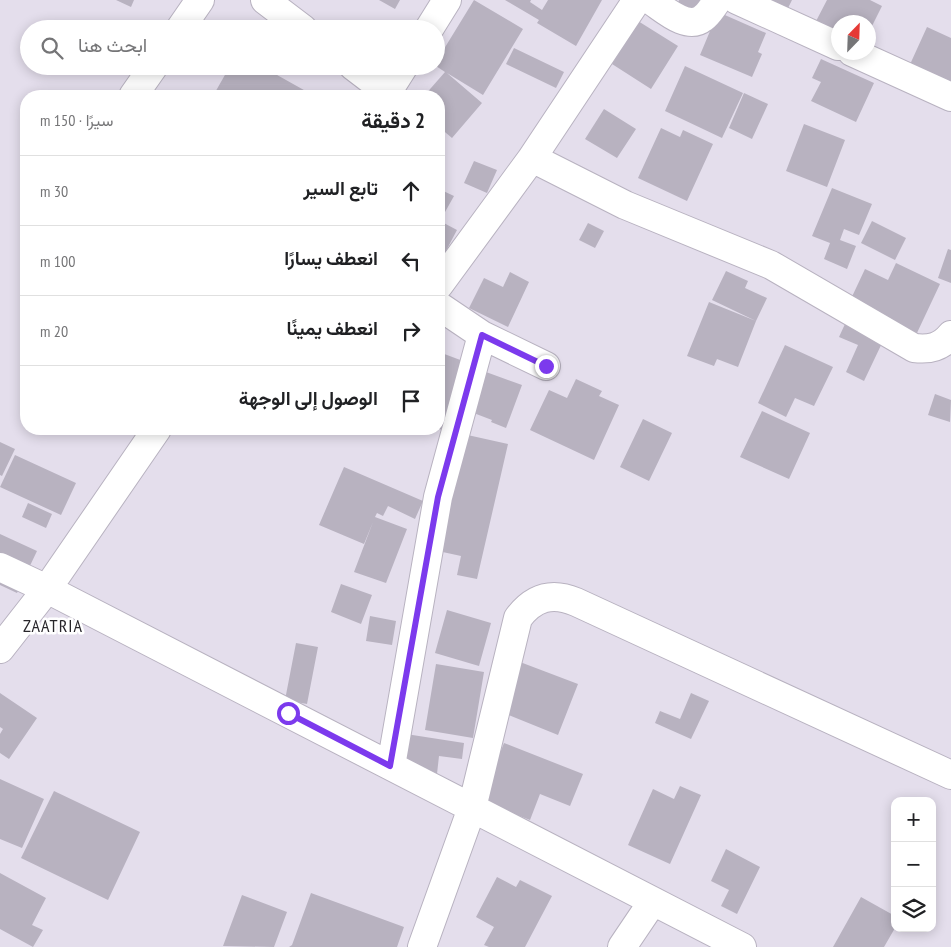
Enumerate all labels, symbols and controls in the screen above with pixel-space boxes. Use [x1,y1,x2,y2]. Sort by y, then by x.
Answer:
north arrow [831,15,876,60]
search box [20,20,445,75]
text: ابحث هنا [78,33,147,57]
icon: search [38,34,66,62]
text: 2 دقيقة [361,107,425,134]
text: سيرًا · 150 m [40,110,113,130]
text: تابع السير [303,176,378,200]
icon: ahead [397,177,425,205]
text: 30 m [40,181,68,201]
text: انعطف يسارًا [284,246,378,270]
icon: left [397,247,425,275]
text: 100 m [40,251,75,271]
text: انعطف يمينًا [287,316,378,340]
icon: right [397,317,425,345]
text: 20 m [40,321,68,341]
route end [535,355,558,378]
text: الوصول إلى الوجهة [239,386,378,410]
icon: arrive [397,387,425,415]
district label: ZAATRIA [23,614,83,637]
route start [277,702,300,725]
map controls [891,797,936,932]
button: + [891,797,936,842]
button: − [891,842,936,887]
button: layers [891,887,936,932]

